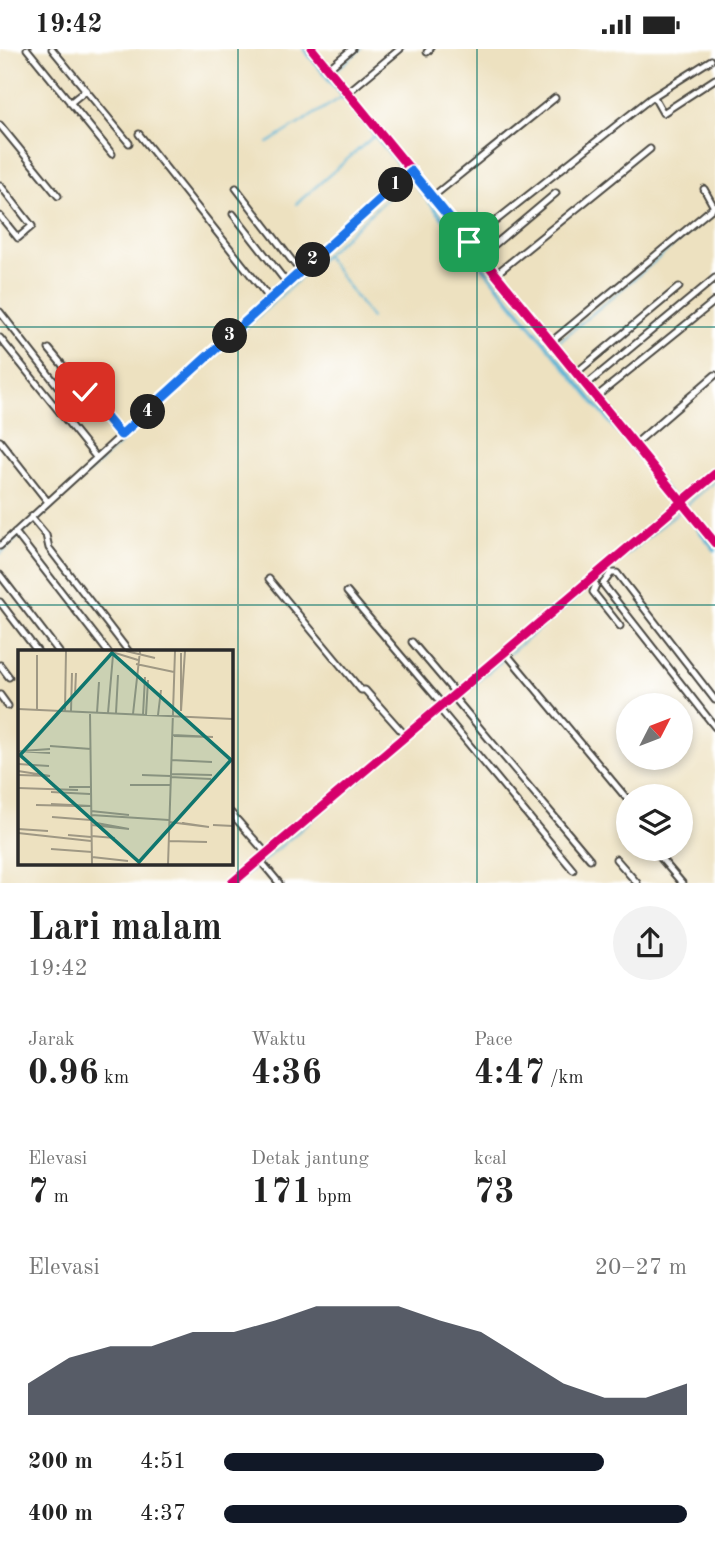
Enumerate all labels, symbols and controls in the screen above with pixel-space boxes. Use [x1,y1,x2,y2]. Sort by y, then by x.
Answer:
text: 19:42 [35,12,103,38]
pin: 1 [378,167,414,203]
text: 1 [390,175,401,194]
pin [439,212,499,272]
icon: arrive [450,223,488,261]
pin: 2 [296,243,330,277]
text: 2 [307,250,318,269]
pin: 3 [212,319,247,353]
text: 3 [224,326,235,345]
pin [55,362,115,422]
icon: check [66,373,104,411]
pin: 4 [130,395,166,429]
text: 4 [142,402,153,421]
inset map [18,650,233,865]
north arrow [616,693,693,770]
map controls [616,693,693,861]
button: layers [616,784,693,861]
button: share [613,906,687,980]
text: Lari malam [28,910,222,948]
text: 19:42 [28,957,88,980]
text: Jarak [28,1031,75,1050]
text: Waktu [251,1031,306,1050]
text: Pace [474,1031,513,1050]
text: 0.96 [28,1056,99,1091]
text: 4:36 [251,1056,322,1091]
text: 4:47 [474,1056,545,1091]
text: km [99,1069,129,1088]
text: /km [545,1069,584,1088]
text: Elevasi [28,1150,87,1169]
text: Detak jantung [251,1150,369,1169]
text: kcal [474,1150,507,1169]
text: 7 [28,1175,48,1210]
text: 171 [251,1175,312,1210]
text: 73 [474,1175,515,1210]
text: m [48,1188,69,1207]
text: bpm [312,1188,352,1207]
text: Elevasi [28,1256,100,1279]
text: 20–27 m [595,1256,687,1279]
text: 200 m [28,1450,93,1473]
text: 4:51 [140,1450,186,1473]
text: 400 m [28,1502,93,1525]
text: 4:37 [140,1502,186,1525]

